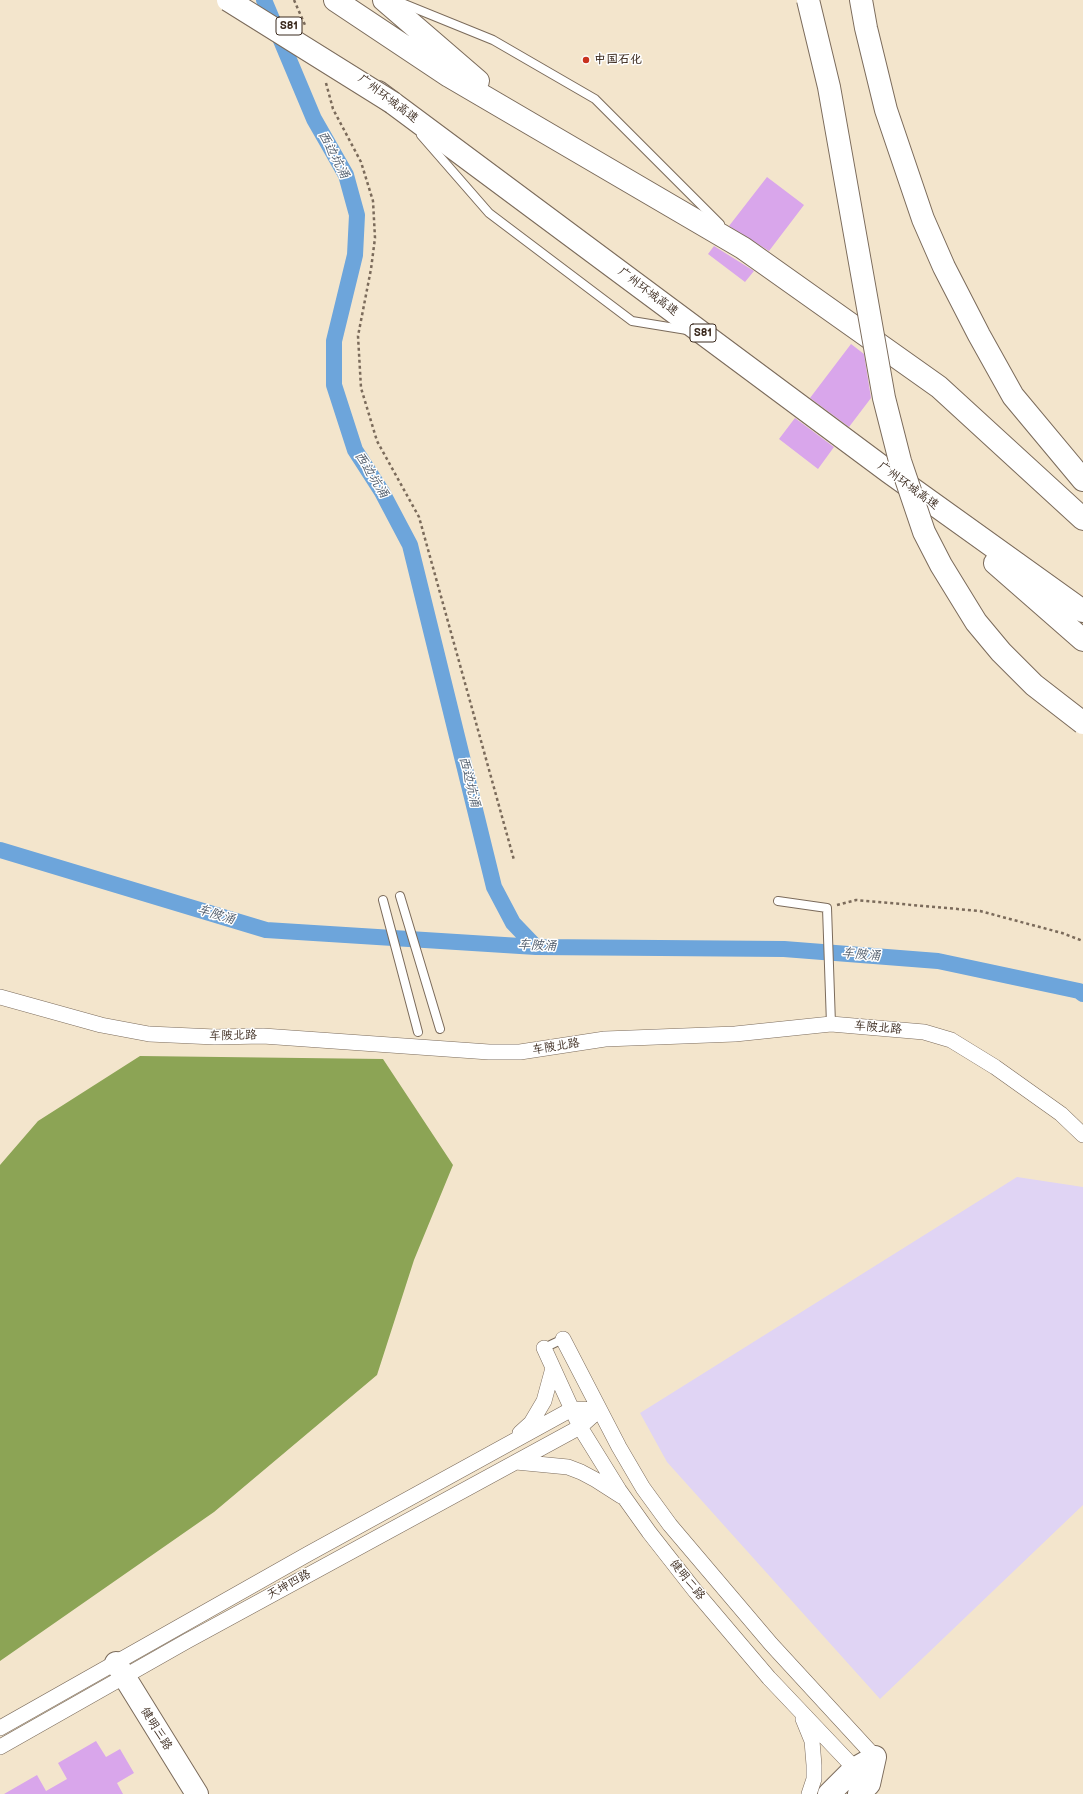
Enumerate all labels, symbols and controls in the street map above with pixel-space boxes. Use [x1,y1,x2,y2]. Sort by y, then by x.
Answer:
road number: S81 [276,17,302,35]
place label: 中国石化 [594,53,642,67]
marker: 中国石化 [581,55,591,65]
street label: 广州环城高速 [355,72,421,126]
water label: 西边坑涌 [314,128,352,182]
street label: 广州环城高速 [615,265,681,319]
road number: S81 [690,324,716,342]
water label: 西边坑涌 [351,449,391,501]
street label: 广州环城高速 [875,459,941,513]
water label: 西边坑涌 [455,755,483,809]
water label: 车陂涌 [195,902,237,928]
water label: 车陂涌 [517,938,557,954]
water label: 车陂涌 [841,946,881,964]
street label: 车陂北路 [853,1019,903,1037]
street label: 车陂北路 [209,1028,257,1044]
street label: 车陂北路 [531,1036,581,1058]
street label: 健明二路 [666,1557,708,1603]
street label: 天坤四路 [265,1567,313,1603]
street label: 健明三路 [137,1705,175,1753]

